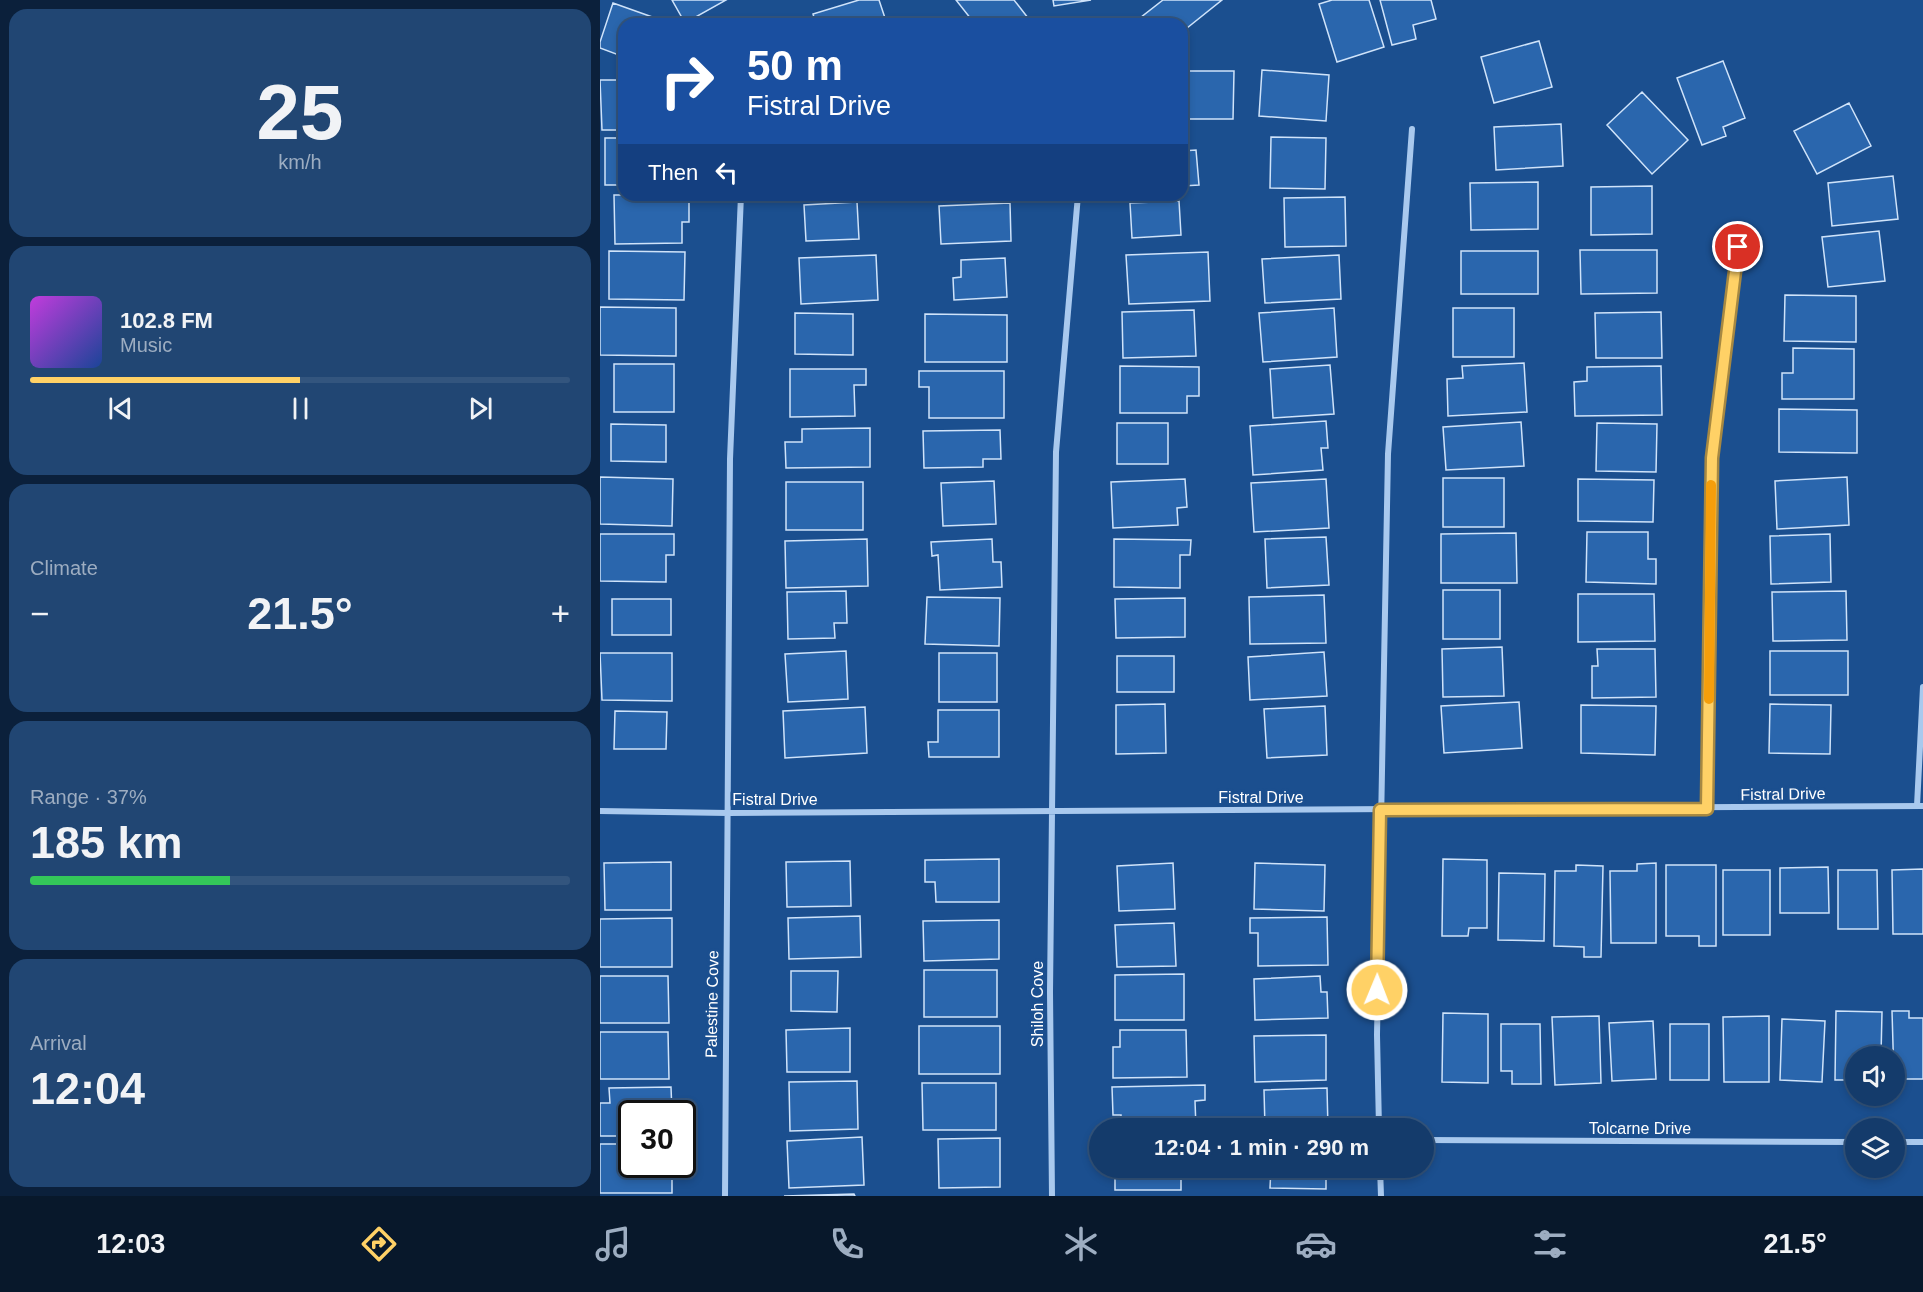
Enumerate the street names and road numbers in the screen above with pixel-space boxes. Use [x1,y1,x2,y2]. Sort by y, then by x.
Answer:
street label: Fistral Drive [1740,785,1826,803]
street label: Fistral Drive [1218,789,1304,806]
street label: Fistral Drive [732,791,818,808]
street label: Palestine Cove [703,950,721,1058]
street label: Shiloh Cove [1029,961,1046,1047]
street label: Tolcarne Drive [1589,1120,1691,1137]

